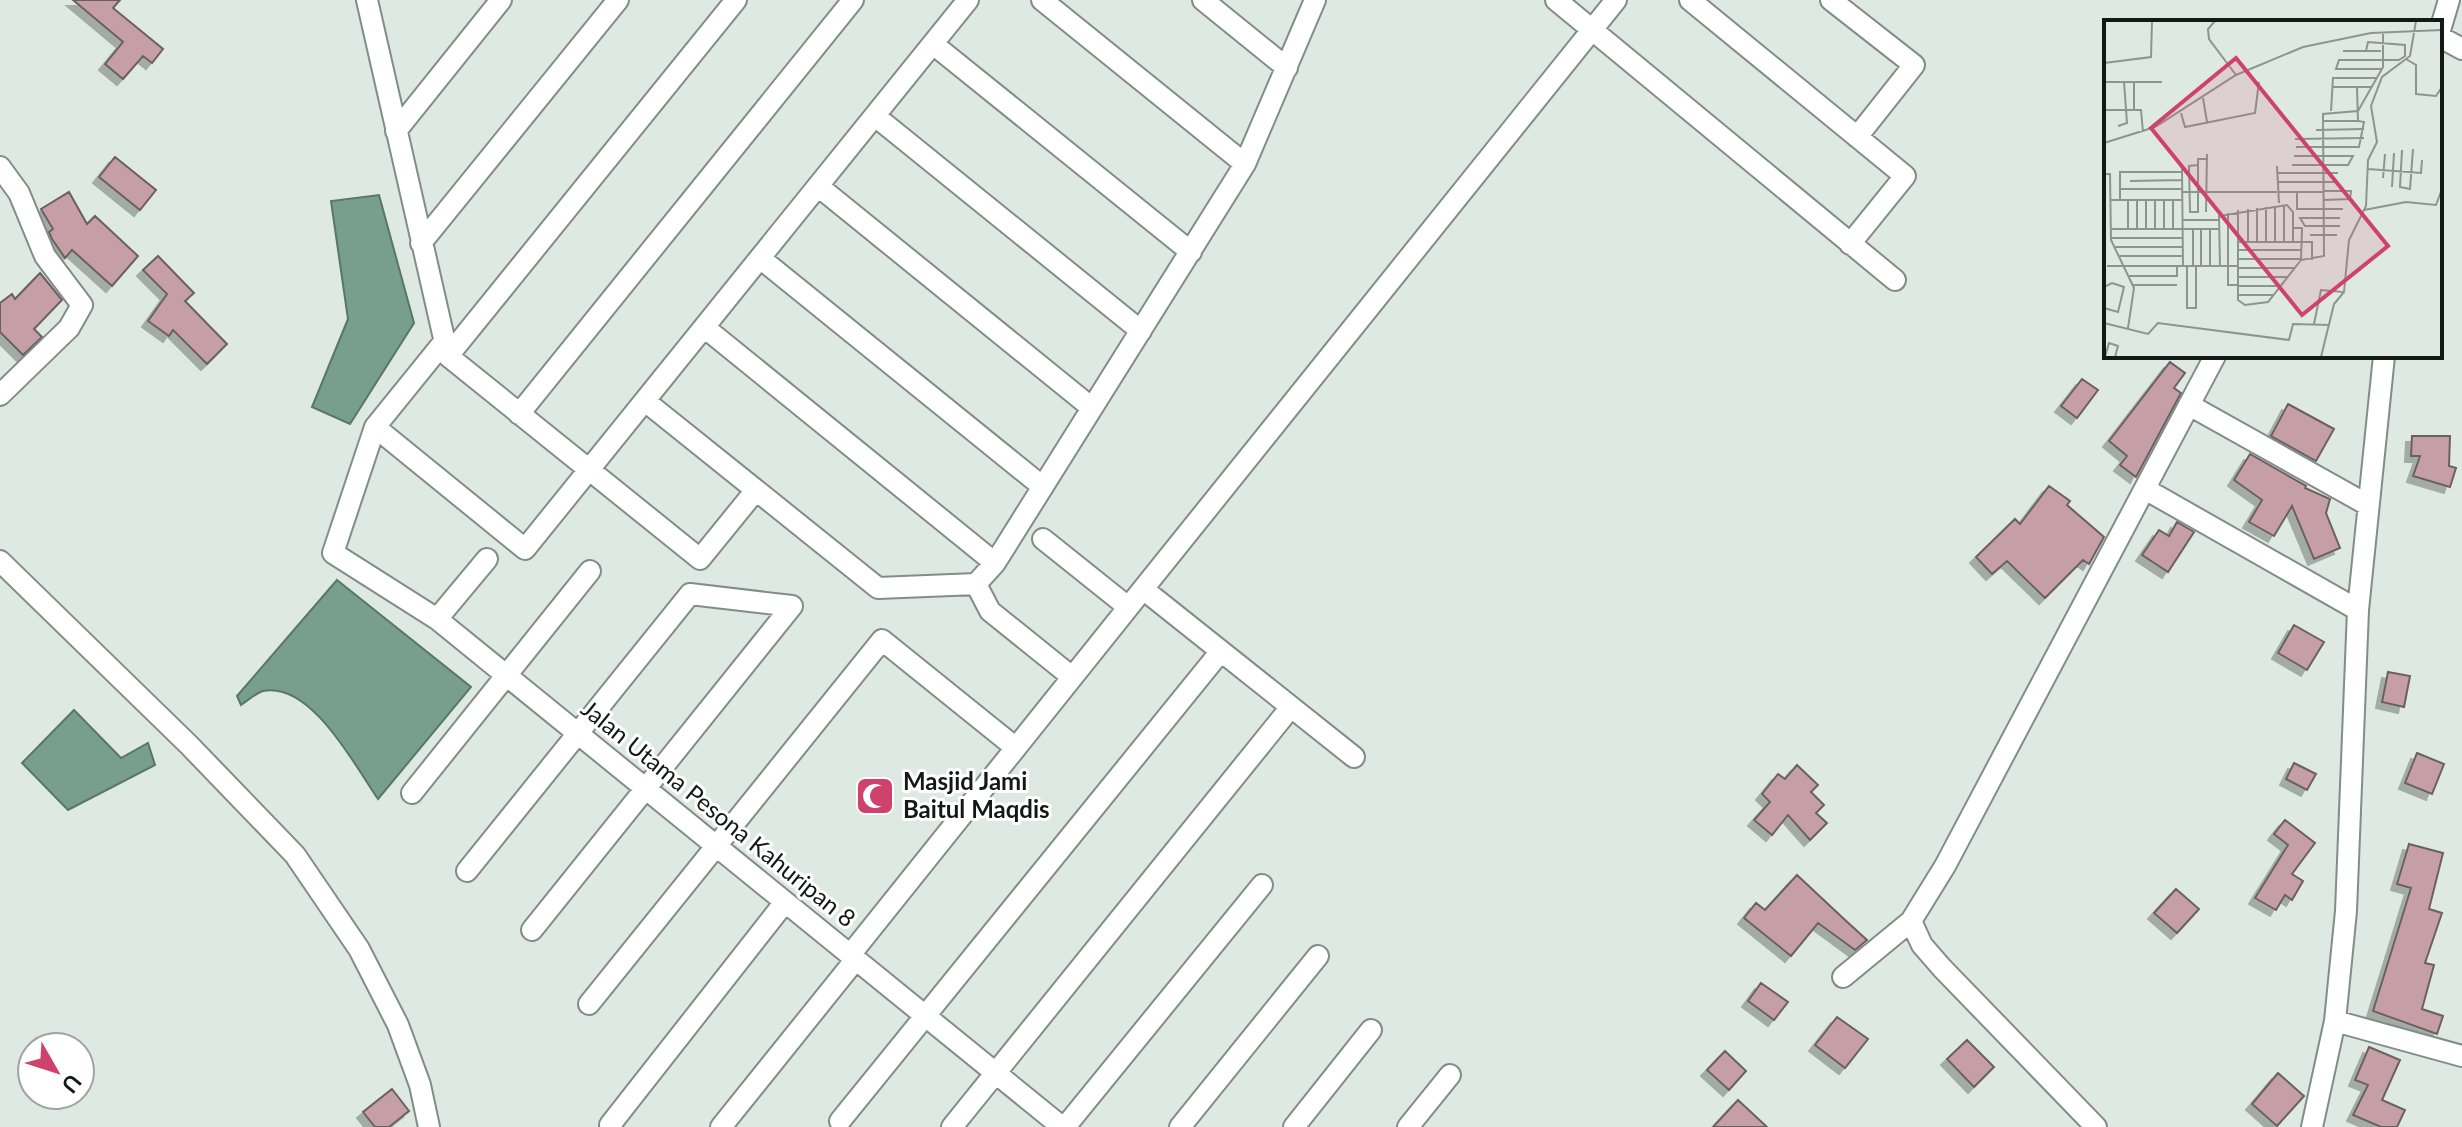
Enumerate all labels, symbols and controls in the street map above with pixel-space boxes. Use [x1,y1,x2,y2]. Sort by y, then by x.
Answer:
inset map [2104,20,2442,358]
street label: Jalan Utama Pesona Kahuripan 8 [576,693,862,932]
place label: Masjid Jami Baitul Maqdis [903,766,1050,823]
mosque icon: Masjid Jami Baitul Maqdis [854,775,896,817]
north arrow [16,1031,96,1111]
text: U [56,1069,88,1099]

